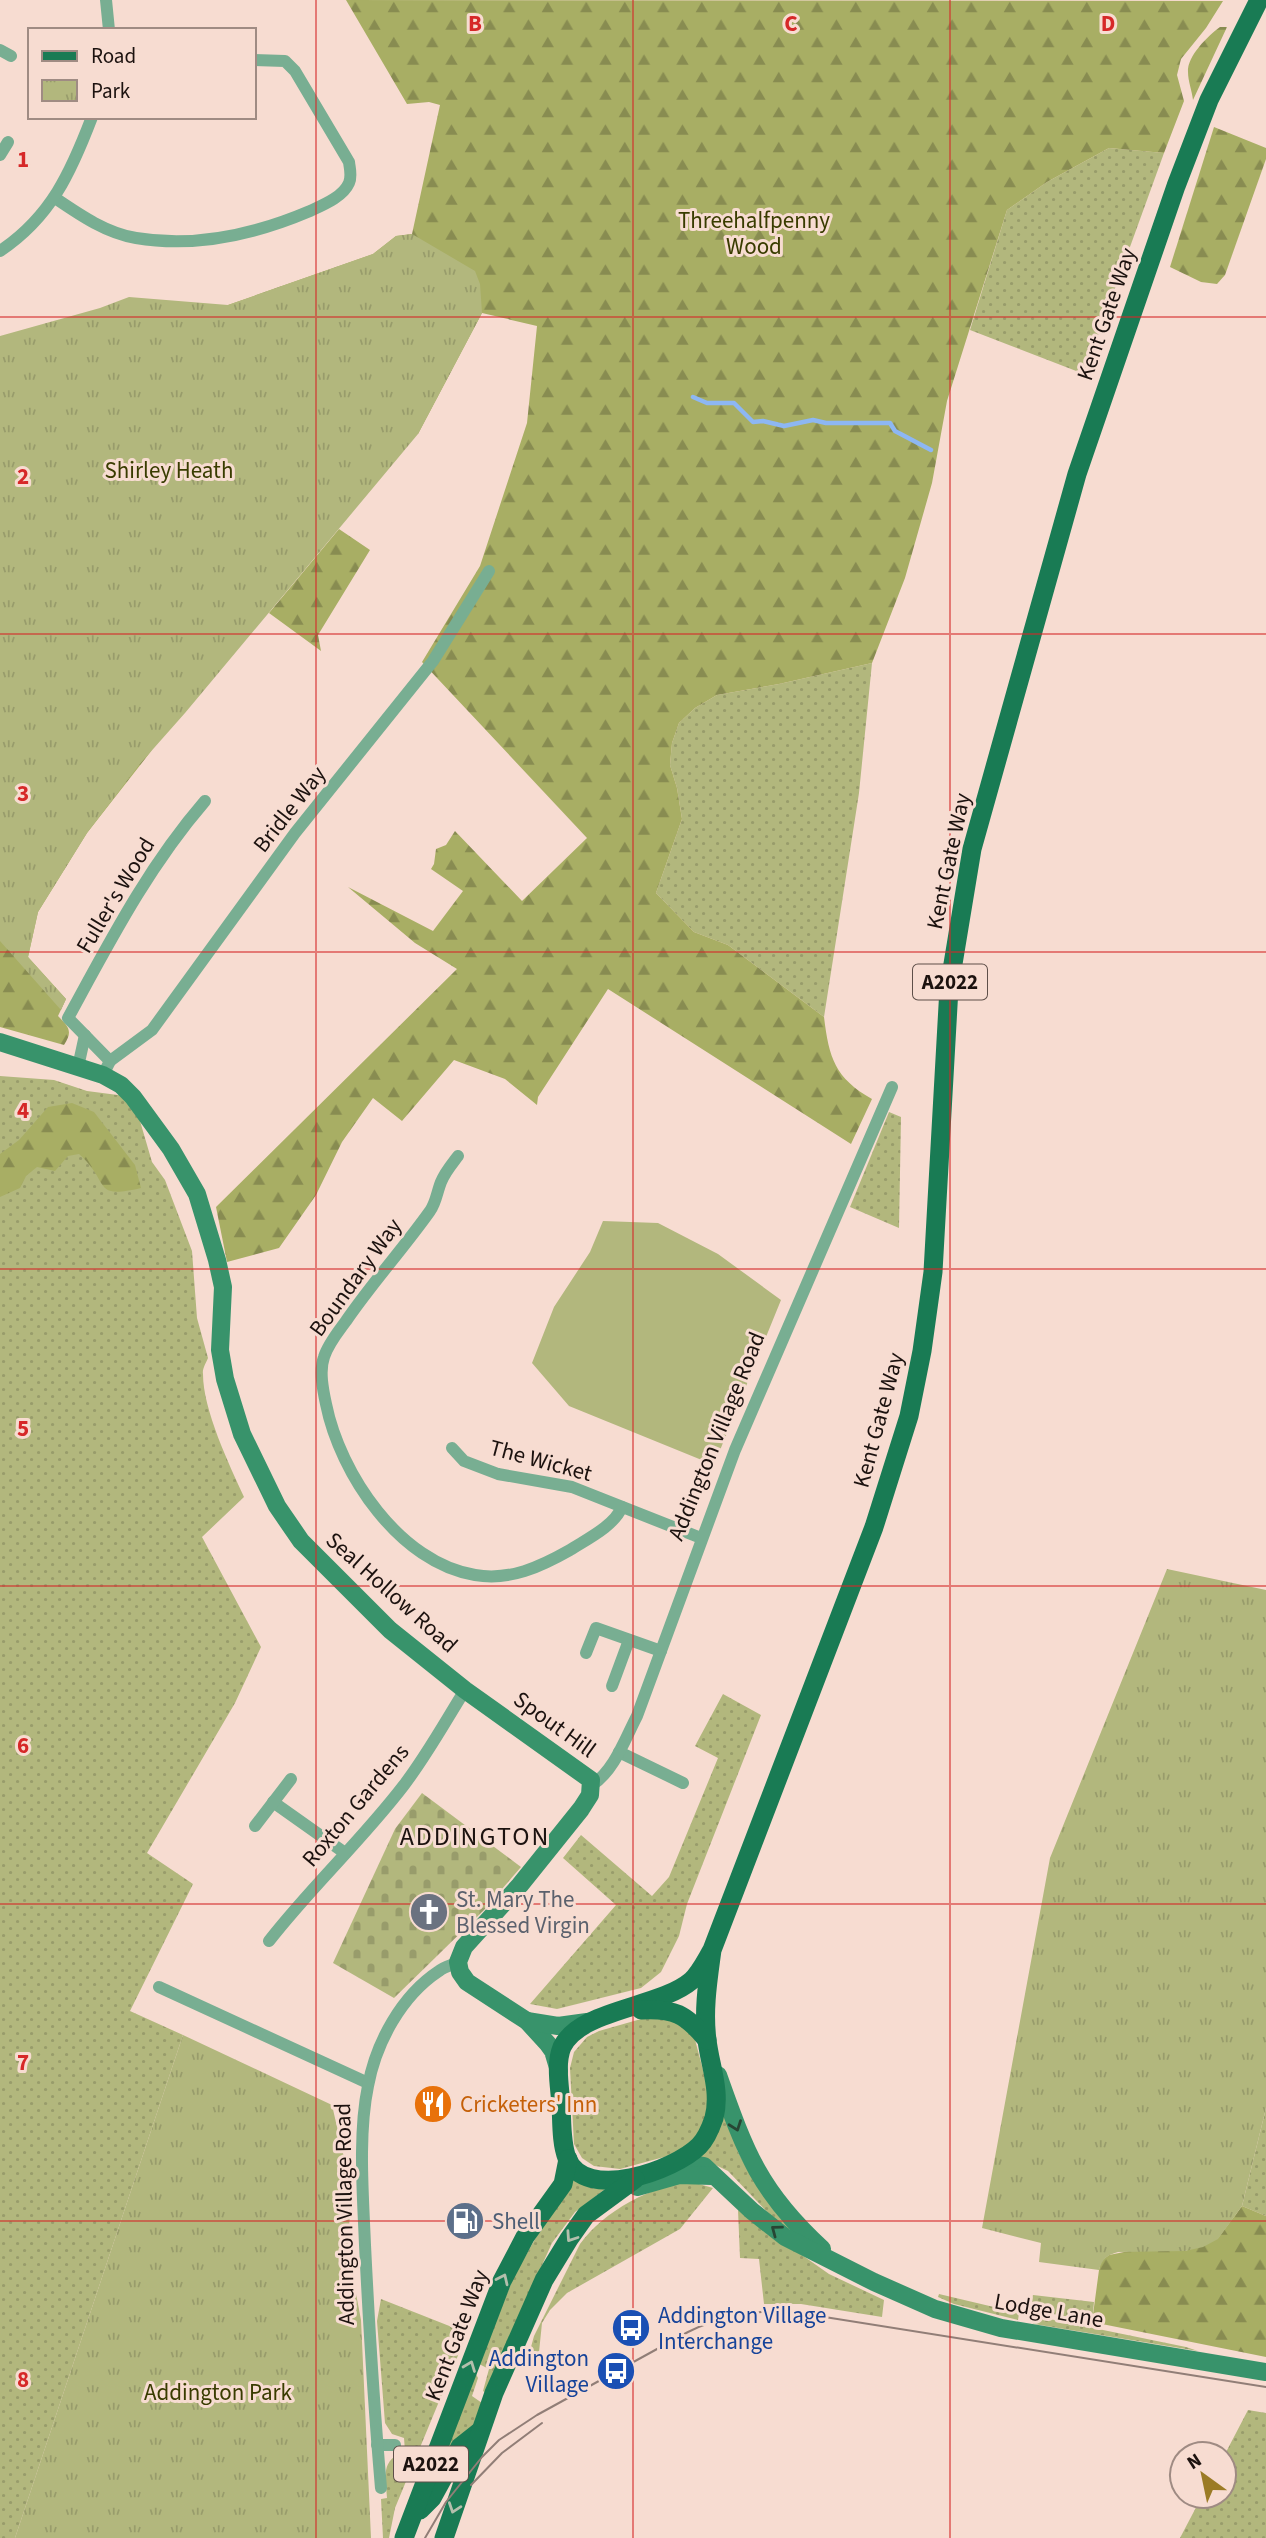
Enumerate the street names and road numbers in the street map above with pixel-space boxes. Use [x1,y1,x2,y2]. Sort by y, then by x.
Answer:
street label: Kent Gate Way [1068,243,1145,385]
street label: Bridle Way [245,759,334,860]
street label: Kent Gate Way [918,790,979,932]
street label: Fuller's Wood [68,831,163,959]
road number: A2022 [913,964,987,1000]
street label: Boundary Way [301,1211,410,1343]
street label: Addington Village Road [660,1327,773,1545]
street label: Kent Gate Way [845,1349,912,1491]
street label: The Wicket [486,1431,596,1490]
street label: Seal Hollow Road [318,1524,465,1661]
street label: Spout Hill [507,1683,603,1766]
street label: Roxton Gardens [294,1737,417,1874]
street label: Addington Village Road [326,2103,363,2325]
street label: Kent Gate Way [416,2264,497,2406]
street label: Lodge Lane [992,2285,1106,2336]
road number: A2022 [394,2446,468,2482]

